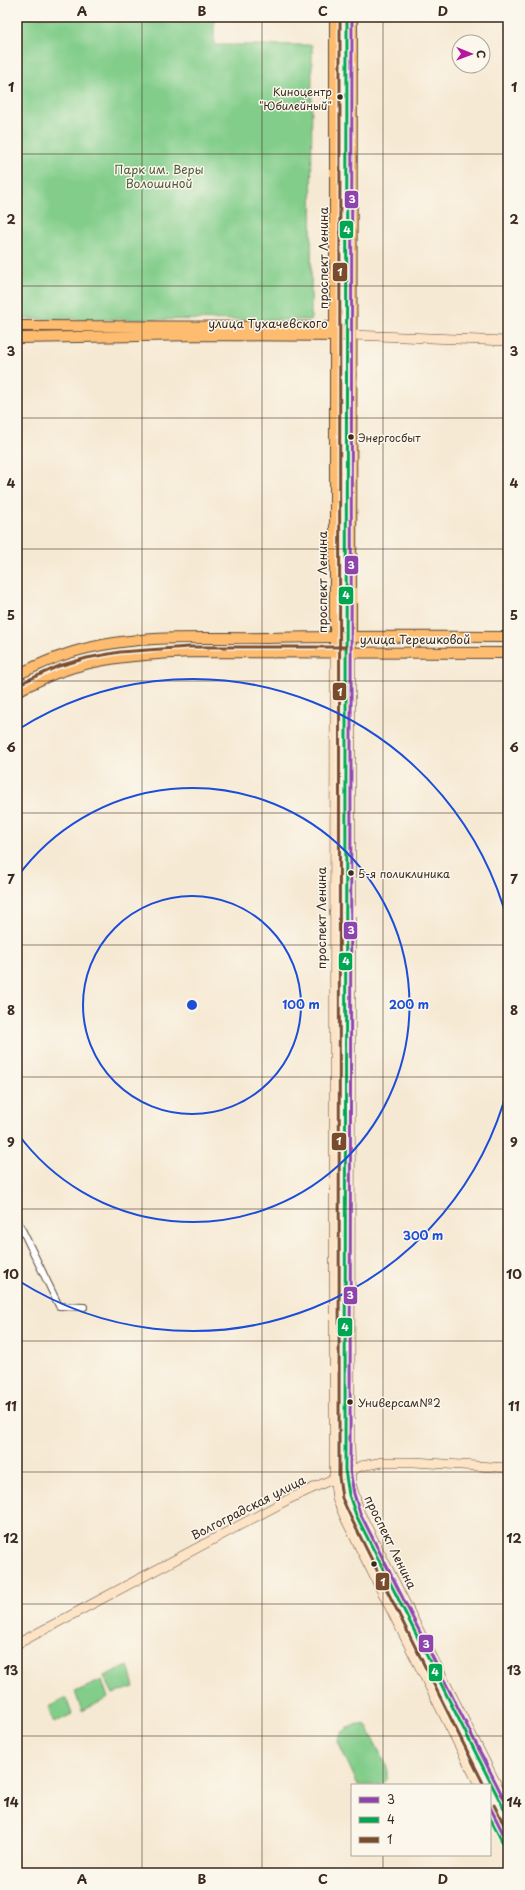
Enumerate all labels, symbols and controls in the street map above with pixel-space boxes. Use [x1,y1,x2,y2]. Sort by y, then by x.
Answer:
text: A [77,1,87,20]
text: B [198,1,207,20]
text: C [318,1,328,20]
text: D [438,1,448,20]
north arrow [451,34,491,74]
text: С [473,50,490,58]
text: 1 [8,77,14,96]
text: 1 [511,77,517,96]
place label: Киноцентр "Юбилейный" [259,83,332,114]
marker: Киноцентр "Юбилейный" [335,92,345,102]
park label: Парк им. Веры Волошиной [114,160,204,192]
line badge: 3 [344,190,359,209]
text: 3 [348,190,356,207]
street label: проспект Ленина [314,206,332,309]
text: 2 [6,209,16,228]
text: 2 [509,209,519,228]
line badge: 4 [339,220,354,239]
text: 4 [343,221,351,238]
line badge: 1 [332,262,348,282]
text: 1 [337,263,343,280]
street label: улица Тухачевского [208,314,328,332]
text: 3 [7,341,16,360]
text: 3 [510,341,519,360]
place label: Энергосбыт [358,429,421,446]
marker: Энергосбыт [346,432,356,442]
text: 4 [7,473,16,492]
text: 4 [510,473,519,492]
street label: проспект Ленина [313,530,331,633]
line badge: 3 [344,555,359,575]
text: 3 [347,556,355,573]
line badge: 4 [338,586,354,605]
text: 4 [342,586,350,603]
text: 5 [7,605,15,624]
text: 5 [510,605,518,624]
street label: улица Терешковой [360,630,470,648]
line badge: 1 [332,682,347,701]
text: 1 [337,683,343,700]
text: 6 [6,737,16,756]
text: 6 [509,737,519,756]
place label: 5-я поликлиника [358,865,450,882]
street label: проспект Ленина [312,866,330,969]
marker: 5-я поликлиника [346,868,356,878]
text: 7 [7,869,15,888]
text: 7 [510,869,518,888]
line badge: 3 [343,921,358,940]
text: 3 [347,921,355,938]
line badge: 4 [338,952,353,971]
text: 4 [342,952,350,969]
text: 100 m [282,995,320,1013]
text: 200 m [389,995,429,1013]
centre of rings [185,998,199,1012]
text: 8 [7,1000,15,1019]
text: 8 [510,1000,518,1019]
text: 9 [7,1132,15,1151]
line badge: 1 [331,1132,347,1151]
text: 1 [336,1132,342,1149]
text: 9 [510,1132,518,1151]
text: 300 m [403,1226,443,1244]
text: 10 [3,1264,19,1283]
text: 10 [506,1264,522,1283]
line badge: 3 [343,1286,358,1305]
text: 3 [346,1286,354,1303]
line badge: 4 [337,1317,353,1337]
text: 4 [341,1318,349,1335]
place label: Универсам№2 [358,1394,441,1411]
text: 11 [5,1396,17,1415]
text: 11 [508,1396,520,1415]
marker: Универсам№2 [345,1397,355,1407]
street label: Волгоградская улица [188,1470,309,1544]
street label: проспект Ленина [361,1492,422,1592]
text: 12 [3,1528,19,1547]
text: 12 [506,1528,522,1547]
unlabelled marker [369,1559,379,1569]
line badge: 1 [375,1572,390,1591]
text: 1 [380,1573,386,1590]
line badge: 3 [418,1634,434,1653]
text: 3 [422,1635,430,1652]
text: 13 [4,1660,19,1679]
text: 13 [507,1660,522,1679]
line badge: 4 [428,1663,443,1682]
text: 4 [431,1663,439,1680]
legend [351,1784,491,1856]
text: 3 [387,1790,395,1808]
text: 14 [3,1792,19,1811]
text: 14 [506,1792,522,1811]
text: 4 [387,1810,395,1828]
text: 1 [387,1830,392,1848]
text: A [77,1869,87,1888]
text: B [198,1869,207,1888]
text: C [318,1869,328,1888]
text: D [438,1869,448,1888]

